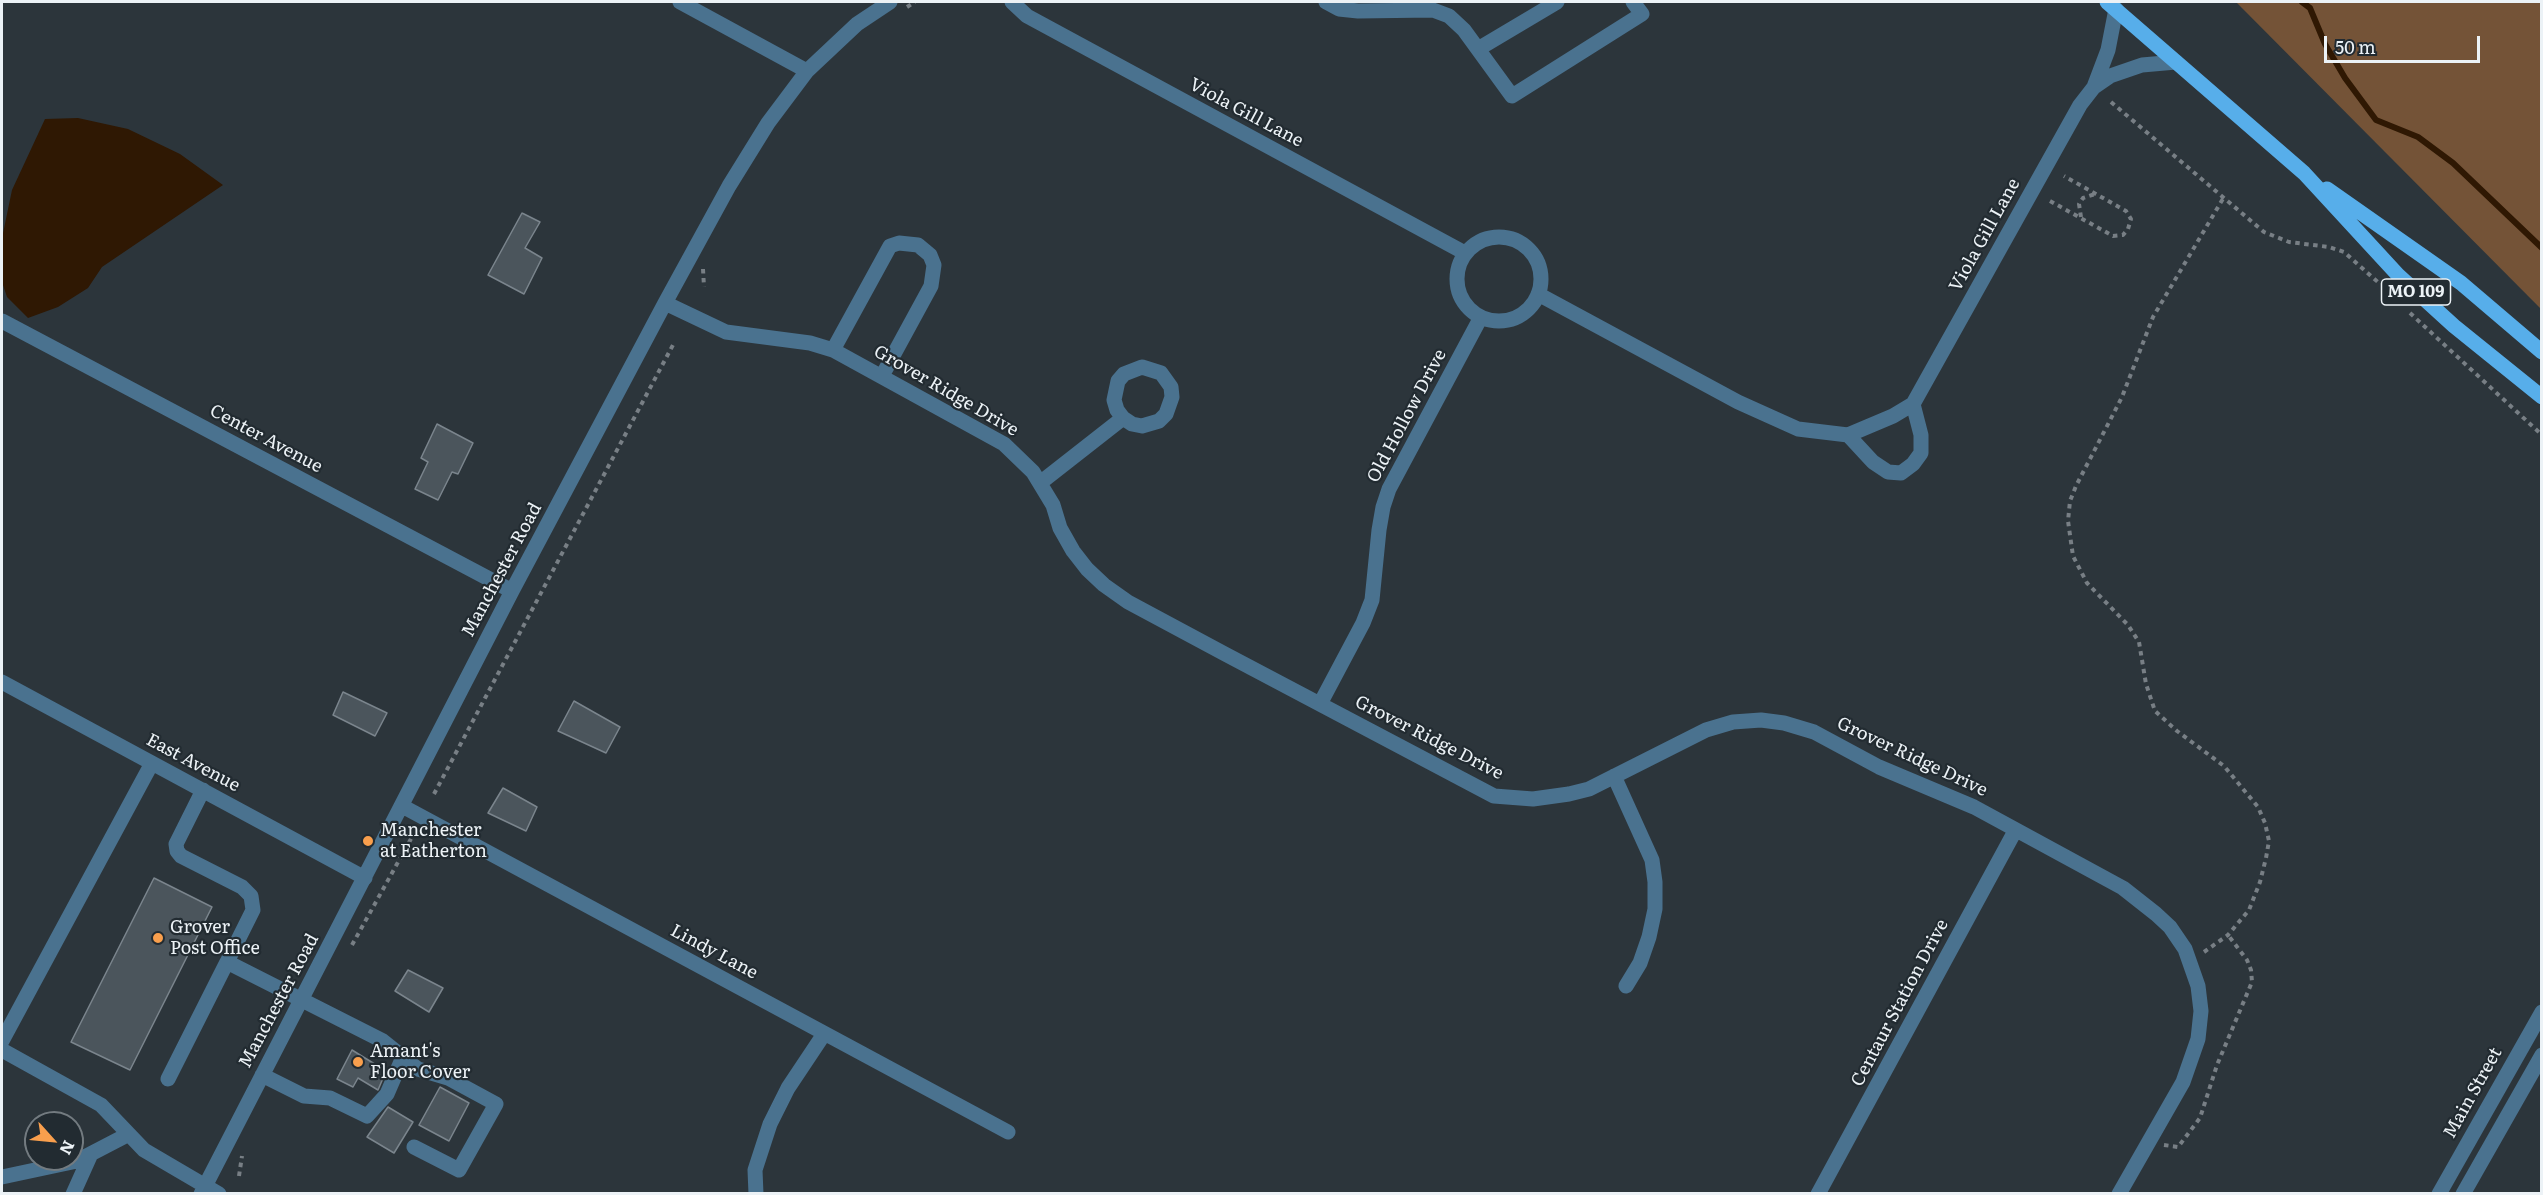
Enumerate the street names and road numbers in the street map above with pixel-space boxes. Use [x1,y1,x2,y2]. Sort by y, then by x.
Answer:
street label: Viola Gill Lane [1185,74,1307,152]
street label: Viola Gill Lane [1945,175,2025,295]
road number: MO 109 [2382,279,2450,305]
street label: Grover Ridge Drive [870,341,1022,441]
street label: Old Hollow Drive [1363,346,1451,486]
street label: Center Avenue [206,400,326,478]
street label: Manchester Road [458,499,546,641]
street label: Grover Ridge Drive [1351,691,1507,785]
street label: Grover Ridge Drive [1833,713,1991,801]
street label: East Avenue [142,729,244,797]
street label: Centaur Station Drive [1847,916,1953,1090]
street label: Lindy Lane [667,920,761,984]
street label: Manchester Road [235,930,323,1072]
street label: Main Street [2439,1044,2507,1142]

